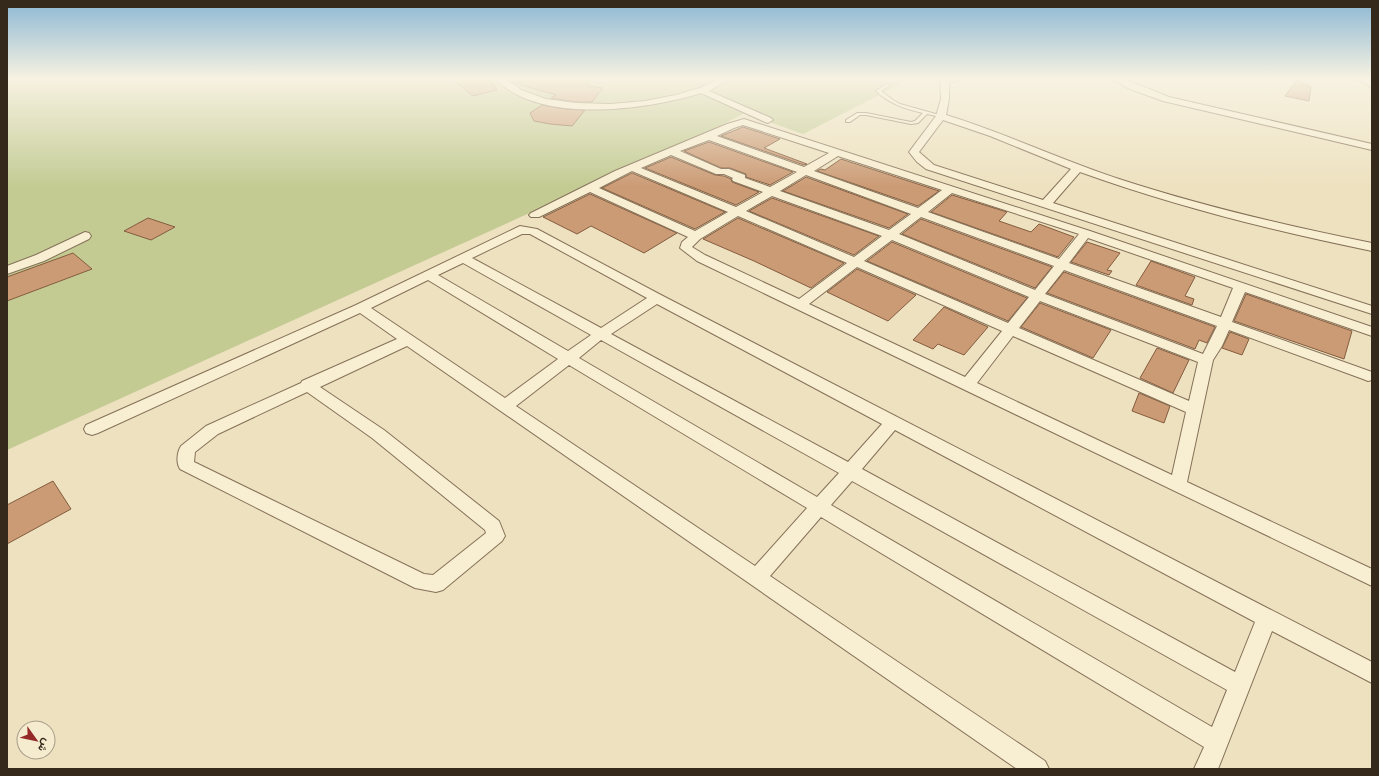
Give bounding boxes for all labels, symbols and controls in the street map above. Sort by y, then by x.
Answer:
north arrow [16,720,56,760]
text: ش [35,736,53,754]

